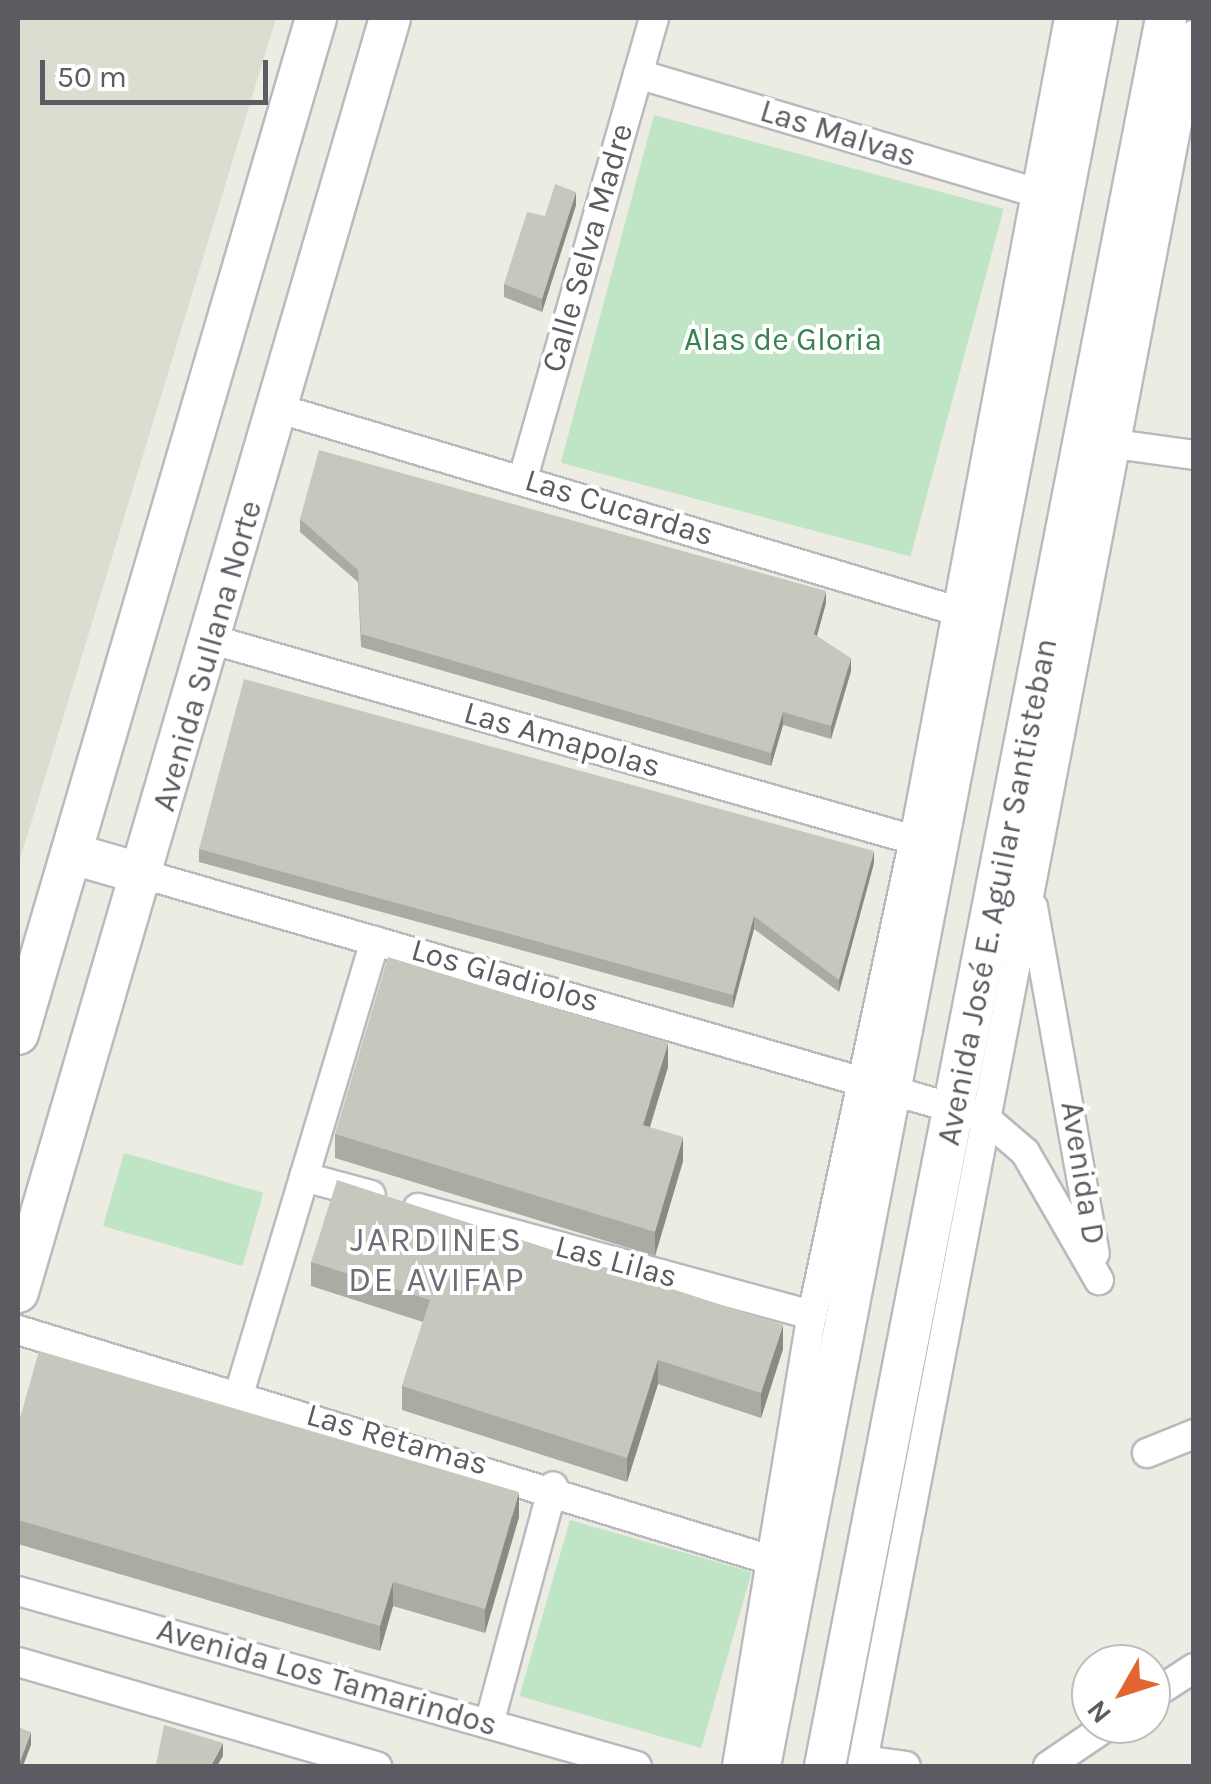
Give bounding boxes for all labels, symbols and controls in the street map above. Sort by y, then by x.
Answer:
scale bar [45,40,272,102]
text: 50 m [57,59,127,95]
street label: Las Malvas [755,92,921,176]
street label: Calle Selva Madre [534,119,642,377]
park label: Alas de Gloria [684,321,882,359]
street label: Las Cucardas [520,461,718,555]
street label: Avenida Sullana Norte [145,496,271,816]
street label: Avenida José E. Aguilar Santisteban [930,635,1066,1149]
street label: Las Amapolas [459,694,665,786]
street label: Los Gladiolos [407,931,603,1021]
street label: Avenida D [1052,1099,1112,1247]
district label: JARDINES DE AVIFAP [348,1219,526,1301]
street label: Las Lilas [551,1227,681,1297]
street label: Las Retamas [302,1396,492,1484]
street label: Avenida Los Tamarindos [152,1611,502,1745]
north arrow [1071,1644,1171,1744]
text: N [1080,1694,1118,1730]

